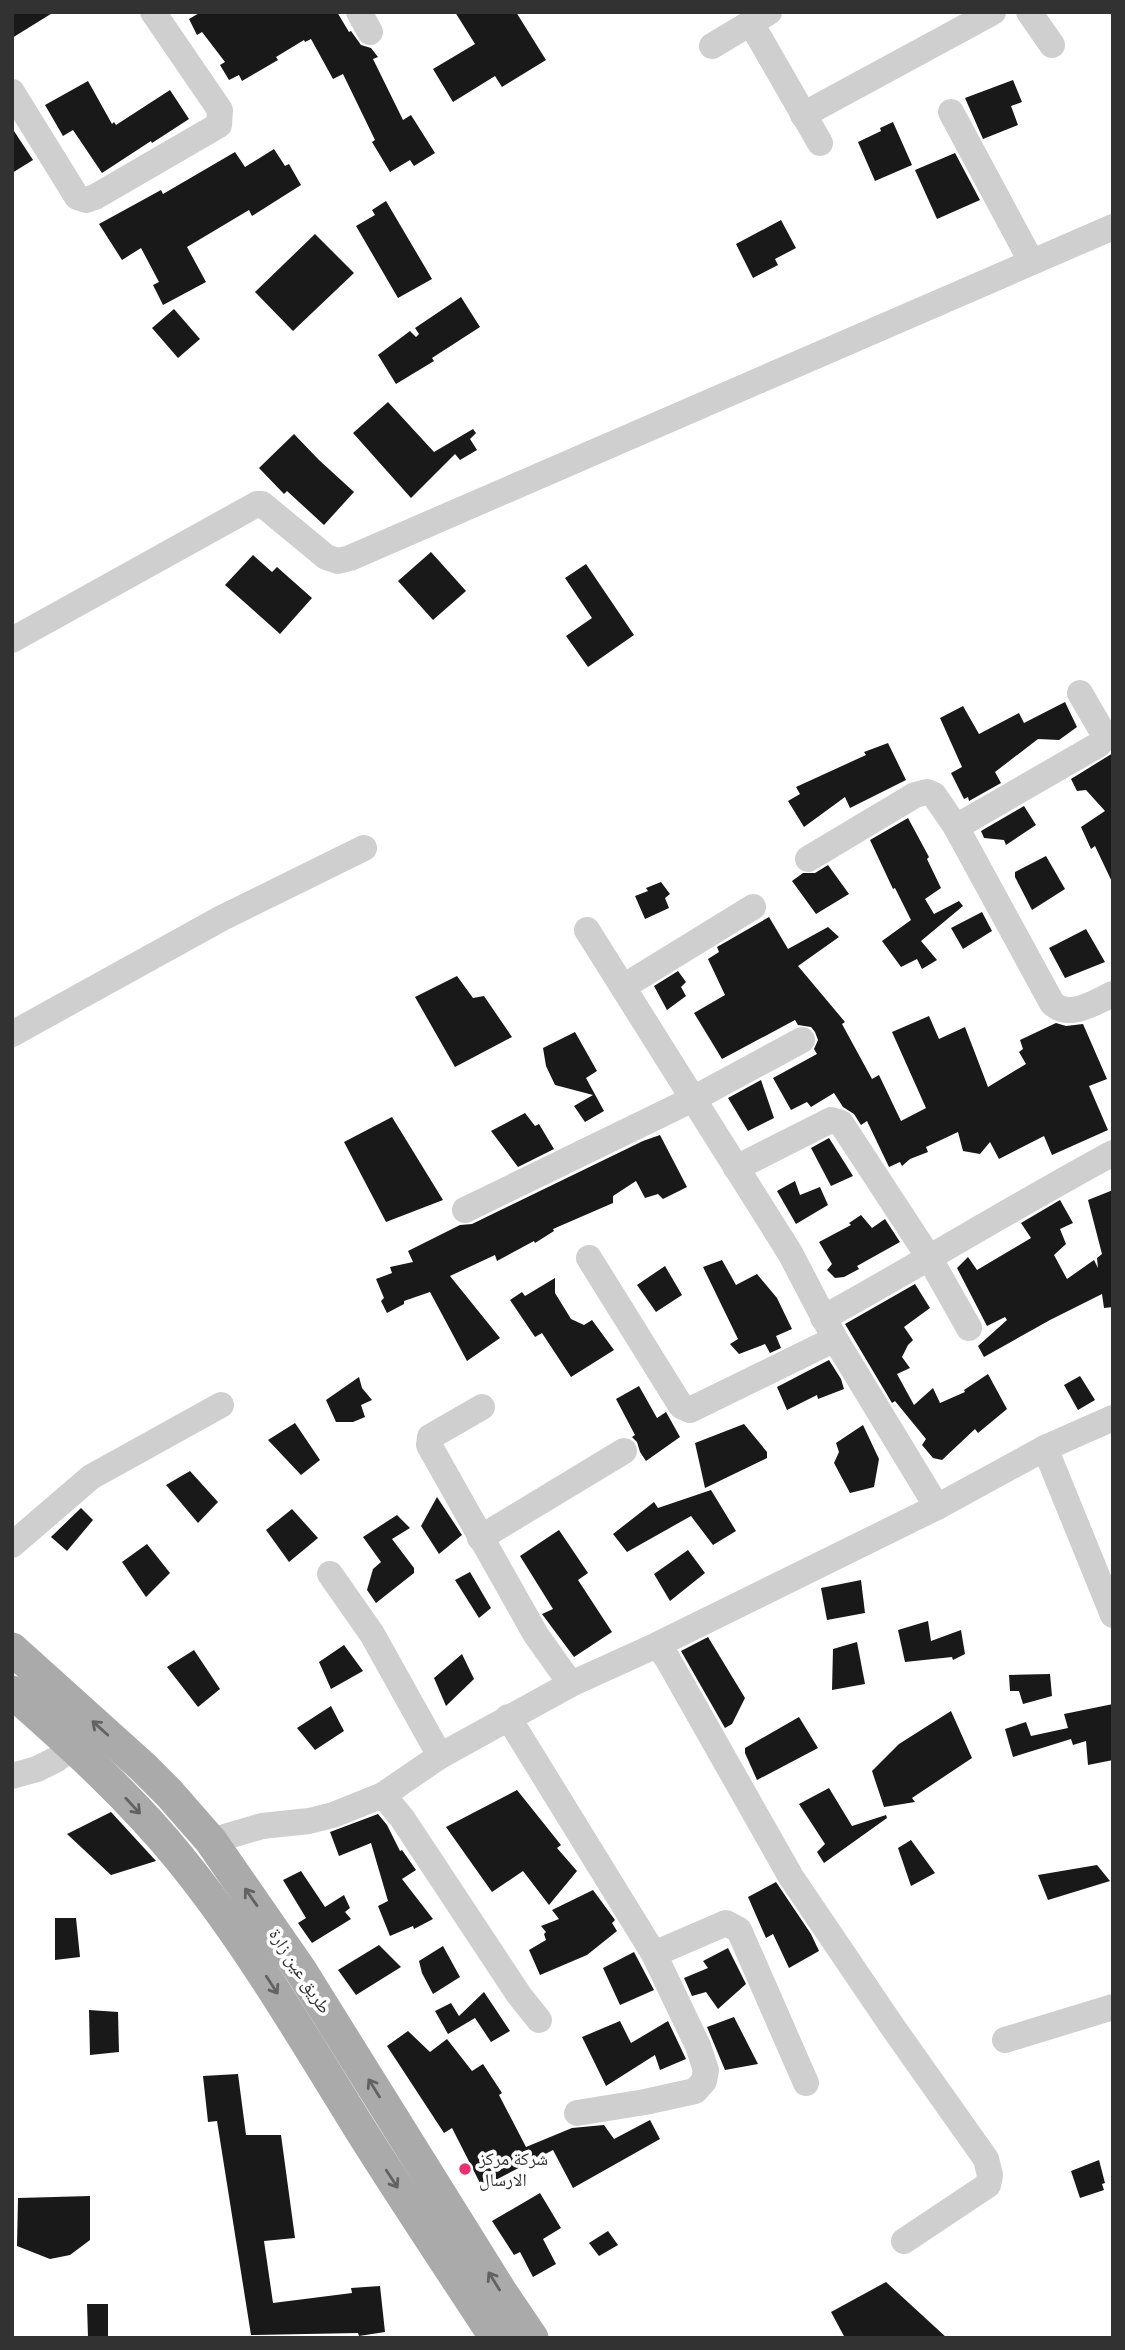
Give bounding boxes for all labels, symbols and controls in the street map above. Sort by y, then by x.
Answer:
one-way arrow [91,1720,109,1736]
one-way arrow [125,1797,142,1814]
one-way arrow [244,1887,258,1907]
street label: طريق عين زارة [264,1924,336,2018]
one-way arrow [266,1975,280,1995]
one-way arrow [367,2078,381,2098]
place label: شركة مركز الارسال [478,2148,548,2191]
marker: شركة مركز الارسال [457,2161,473,2177]
one-way arrow [386,2168,400,2188]
one-way arrow [487,2272,502,2291]

